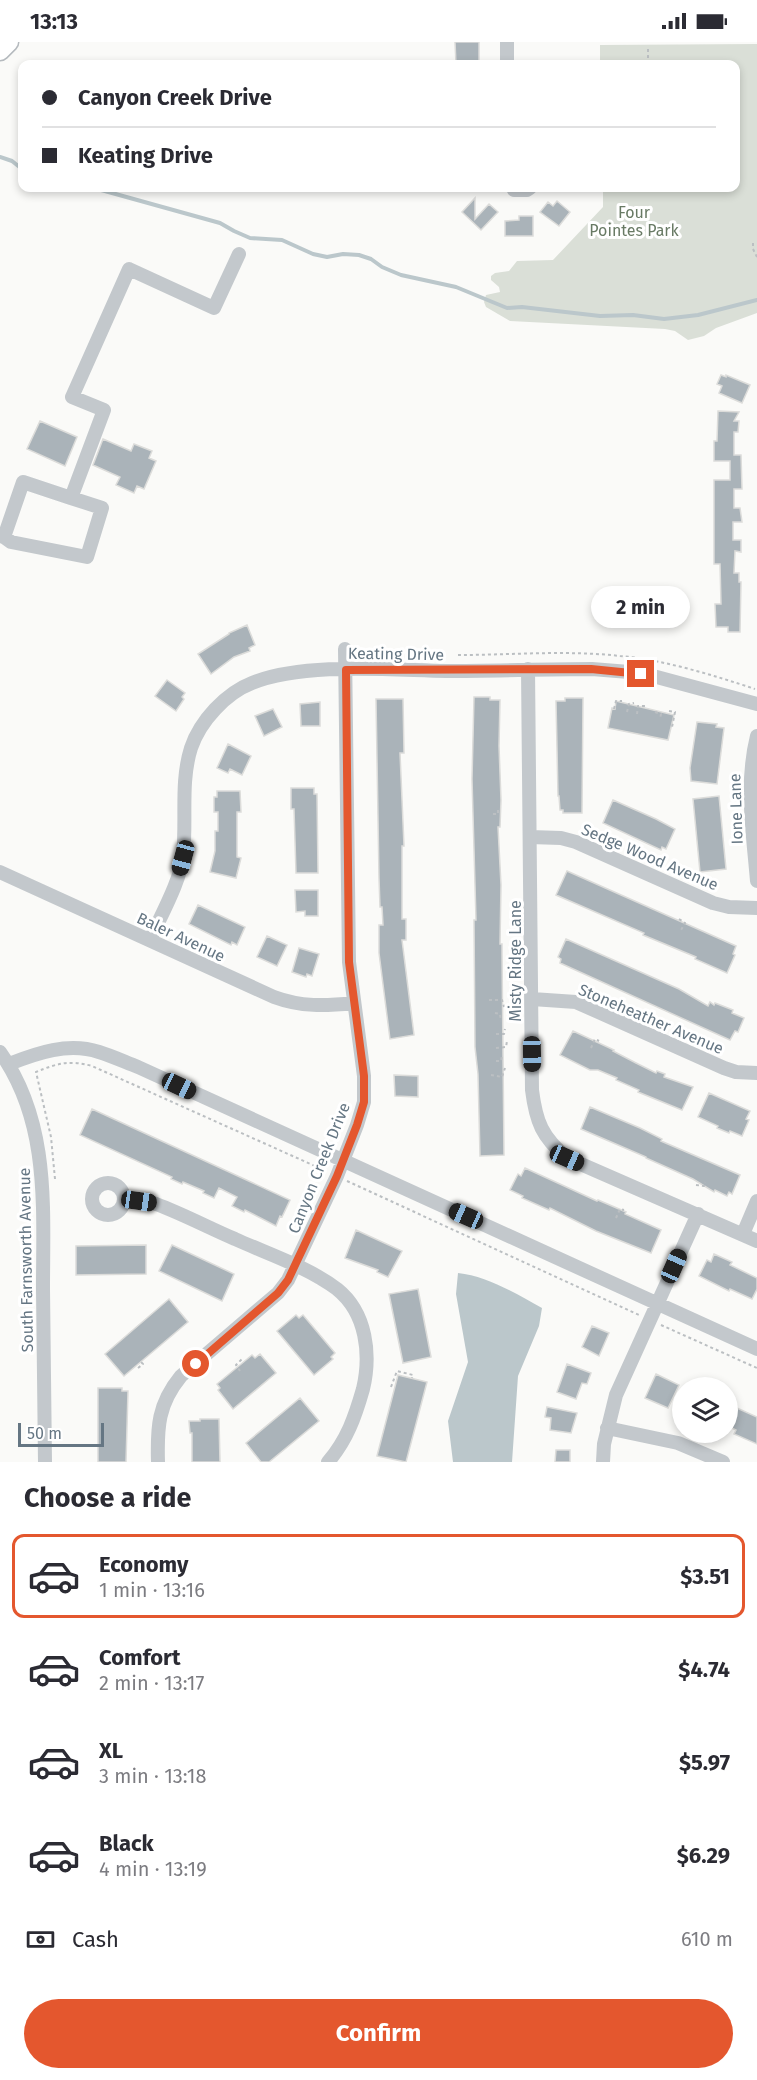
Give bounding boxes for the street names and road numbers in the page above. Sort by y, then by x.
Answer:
street label: Keating Drive [348,644,444,664]
street label: Ione Lane [725,773,747,845]
street label: Sedge Wood Avenue [579,820,721,894]
street label: Misty Ridge Lane [506,900,525,1022]
street label: Baler Avenue [134,908,228,966]
street label: Stoneheather Avenue [576,980,726,1058]
street label: Canyon Creek Drive [284,1100,354,1236]
street label: South Farnsworth Avenue [15,1167,37,1353]

